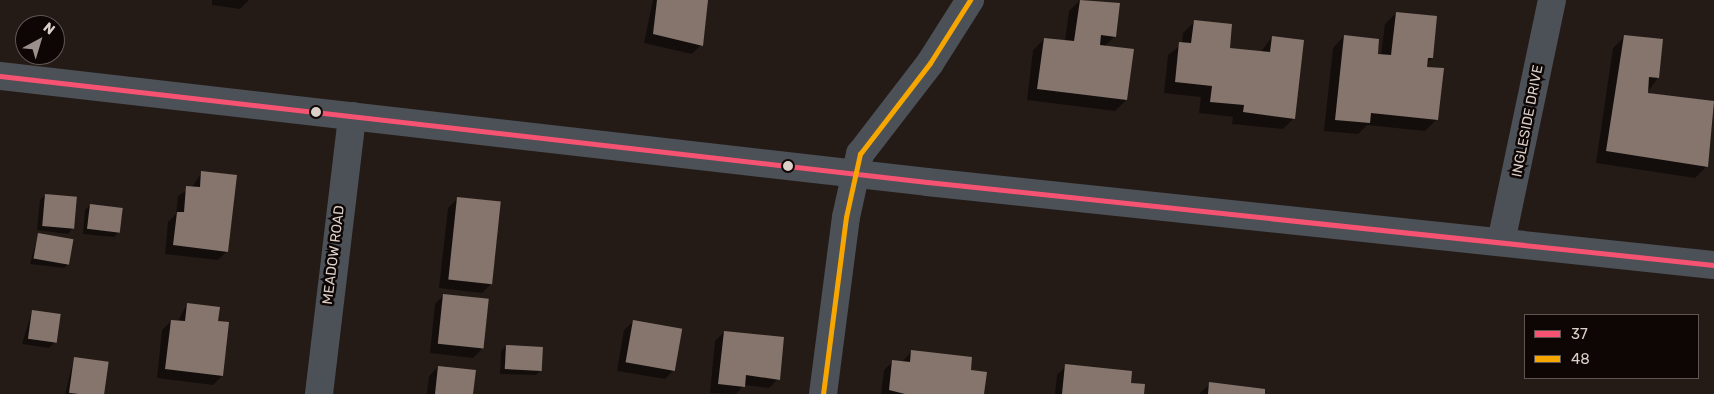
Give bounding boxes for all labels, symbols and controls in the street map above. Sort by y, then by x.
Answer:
north arrow [15,15,65,65]
text: N [40,19,58,39]
street label: INGLESIDE DRIVE [1509,64,1547,178]
unlabelled marker [311,107,321,117]
unlabelled marker [783,161,793,171]
street label: MEADOW ROAD [320,204,348,306]
legend [1524,314,1699,379]
text: 37 [1571,325,1588,343]
text: 48 [1571,350,1590,368]

